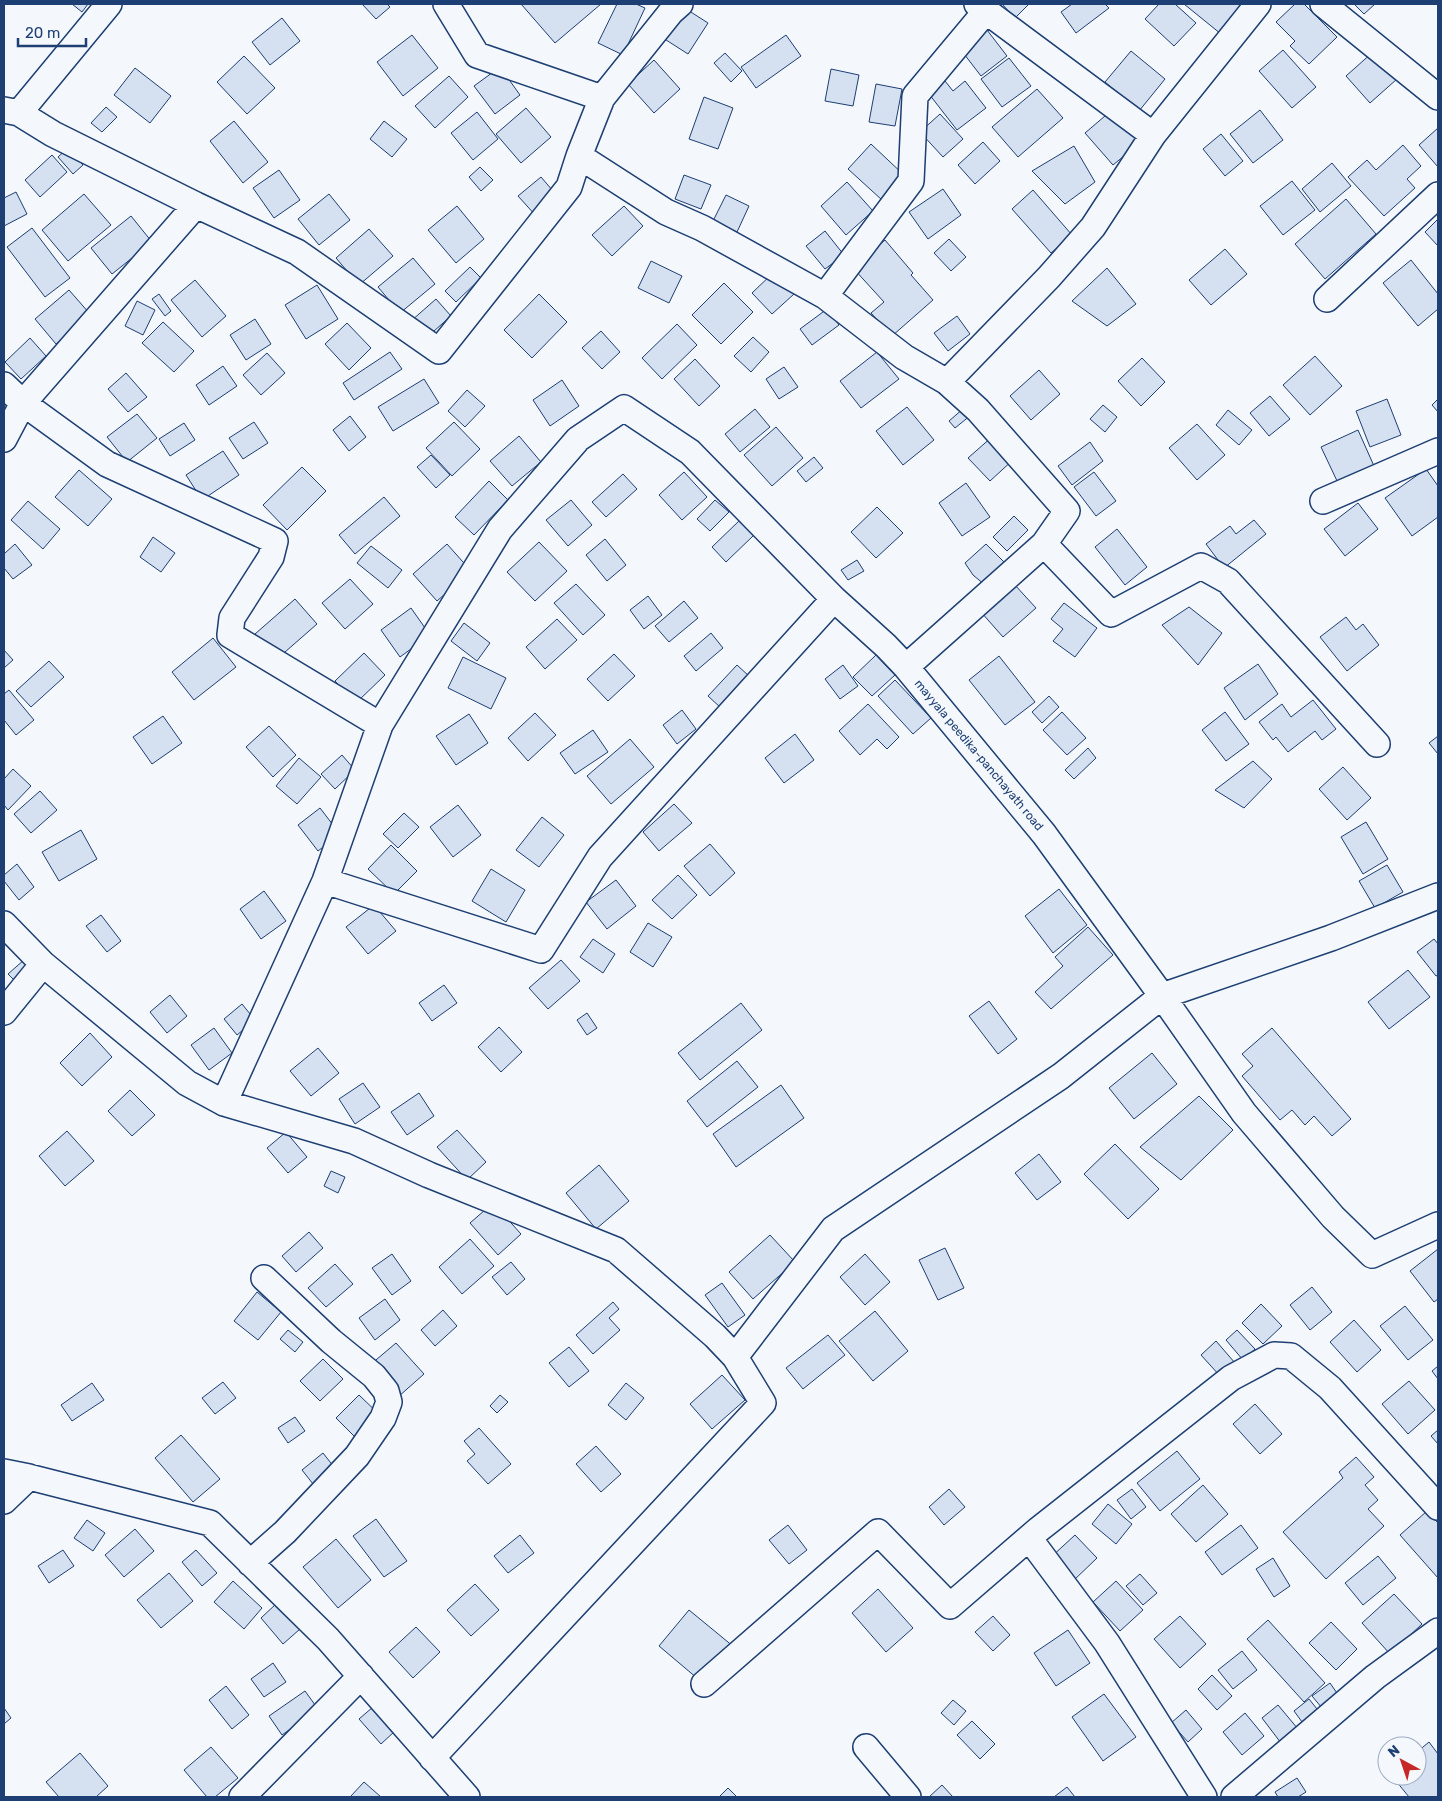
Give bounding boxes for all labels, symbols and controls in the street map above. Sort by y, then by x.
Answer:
scale bar [18,15,85,47]
text: 20 m [25,24,60,42]
street label: mayyala peedika-panchayath road [912,677,1046,833]
north arrow [1377,1736,1427,1786]
text: N [1385,1742,1403,1761]

